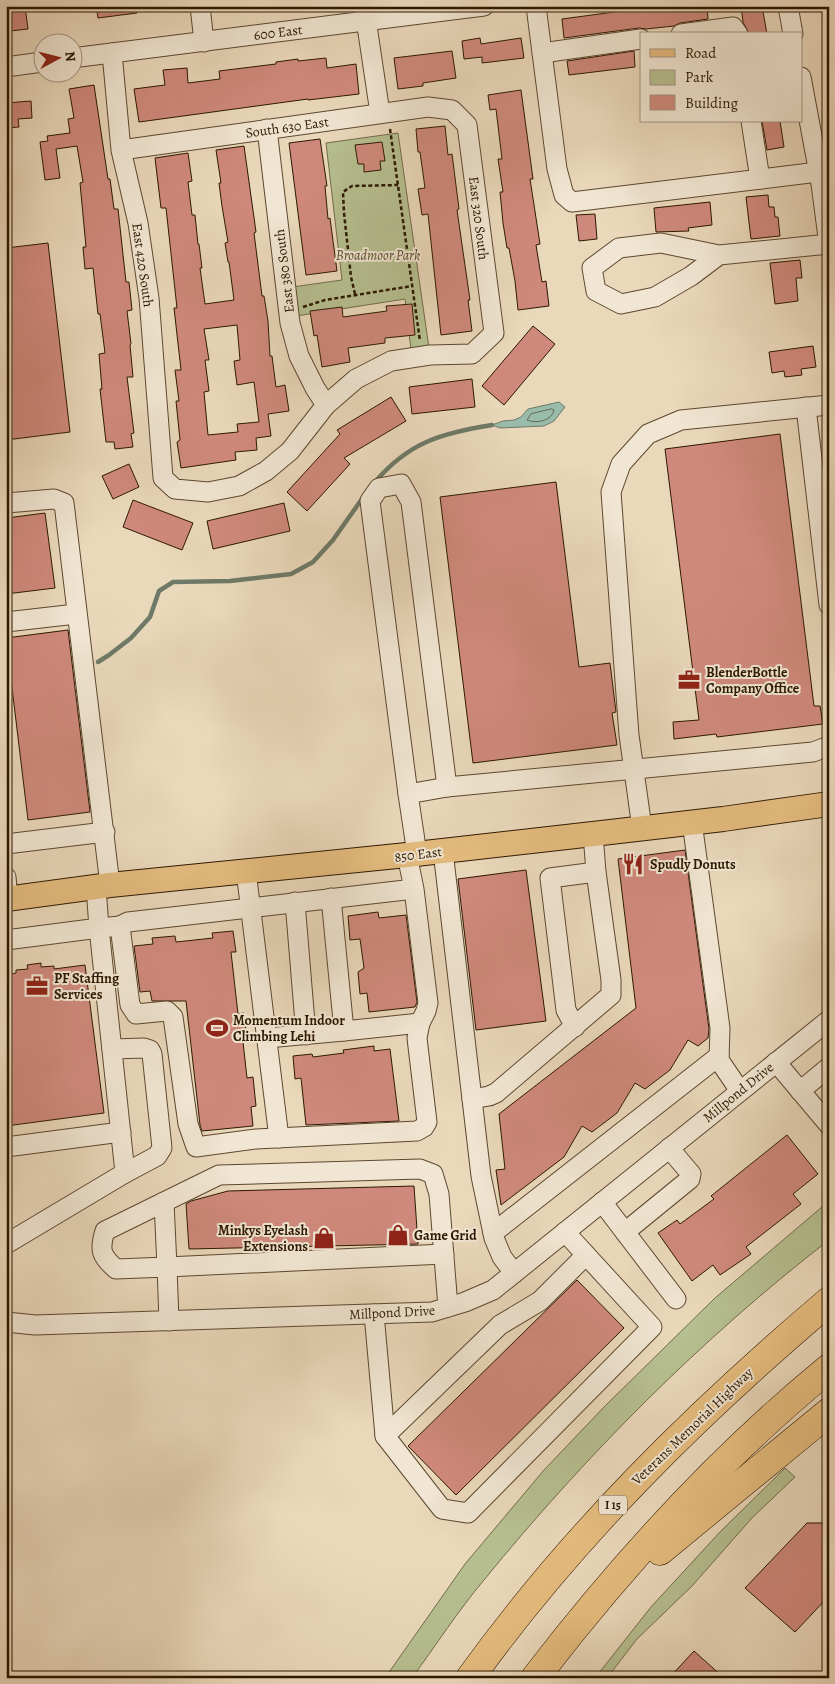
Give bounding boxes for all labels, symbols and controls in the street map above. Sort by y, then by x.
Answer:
street label: 600 East [253,20,304,45]
north arrow [32,32,82,82]
legend [640,32,802,122]
text: Road [685,43,717,63]
text: N [60,50,80,63]
text: Park [685,67,714,87]
text: Building [685,93,738,113]
street label: South 630 East [244,112,330,143]
street label: East 320 South [464,175,493,261]
street label: East 420 South [127,222,158,309]
street label: East 380 South [270,227,299,314]
park label: Broadmoor Park [336,246,420,265]
place label: BlenderBottle Company Office [706,663,800,698]
office icon: BlenderBottle Company Office [676,667,702,693]
street label: 850 East [393,842,443,867]
restaurant icon: Spudly Donuts [620,851,646,877]
place label: Spudly Donuts [650,855,736,874]
place label: PF Staffing Services [54,969,120,1004]
office icon: PF Staffing Services [24,973,50,999]
place label: Momentum Indoor Climbing Lehi [233,1011,345,1046]
sports icon: Momentum Indoor Climbing Lehi [204,1015,230,1041]
street label: Millpond Drive [699,1058,778,1127]
place label: Minkys Eyelash Extensions [218,1221,308,1256]
shop icon: Game Grid [385,1222,411,1248]
shop icon: Minkys Eyelash Extensions [311,1225,337,1251]
place label: Game Grid [414,1226,477,1245]
street label: Millpond Drive [348,1301,436,1324]
street label: Veterans Memorial Highway [627,1363,758,1490]
road number: I 15 [599,1496,627,1514]

